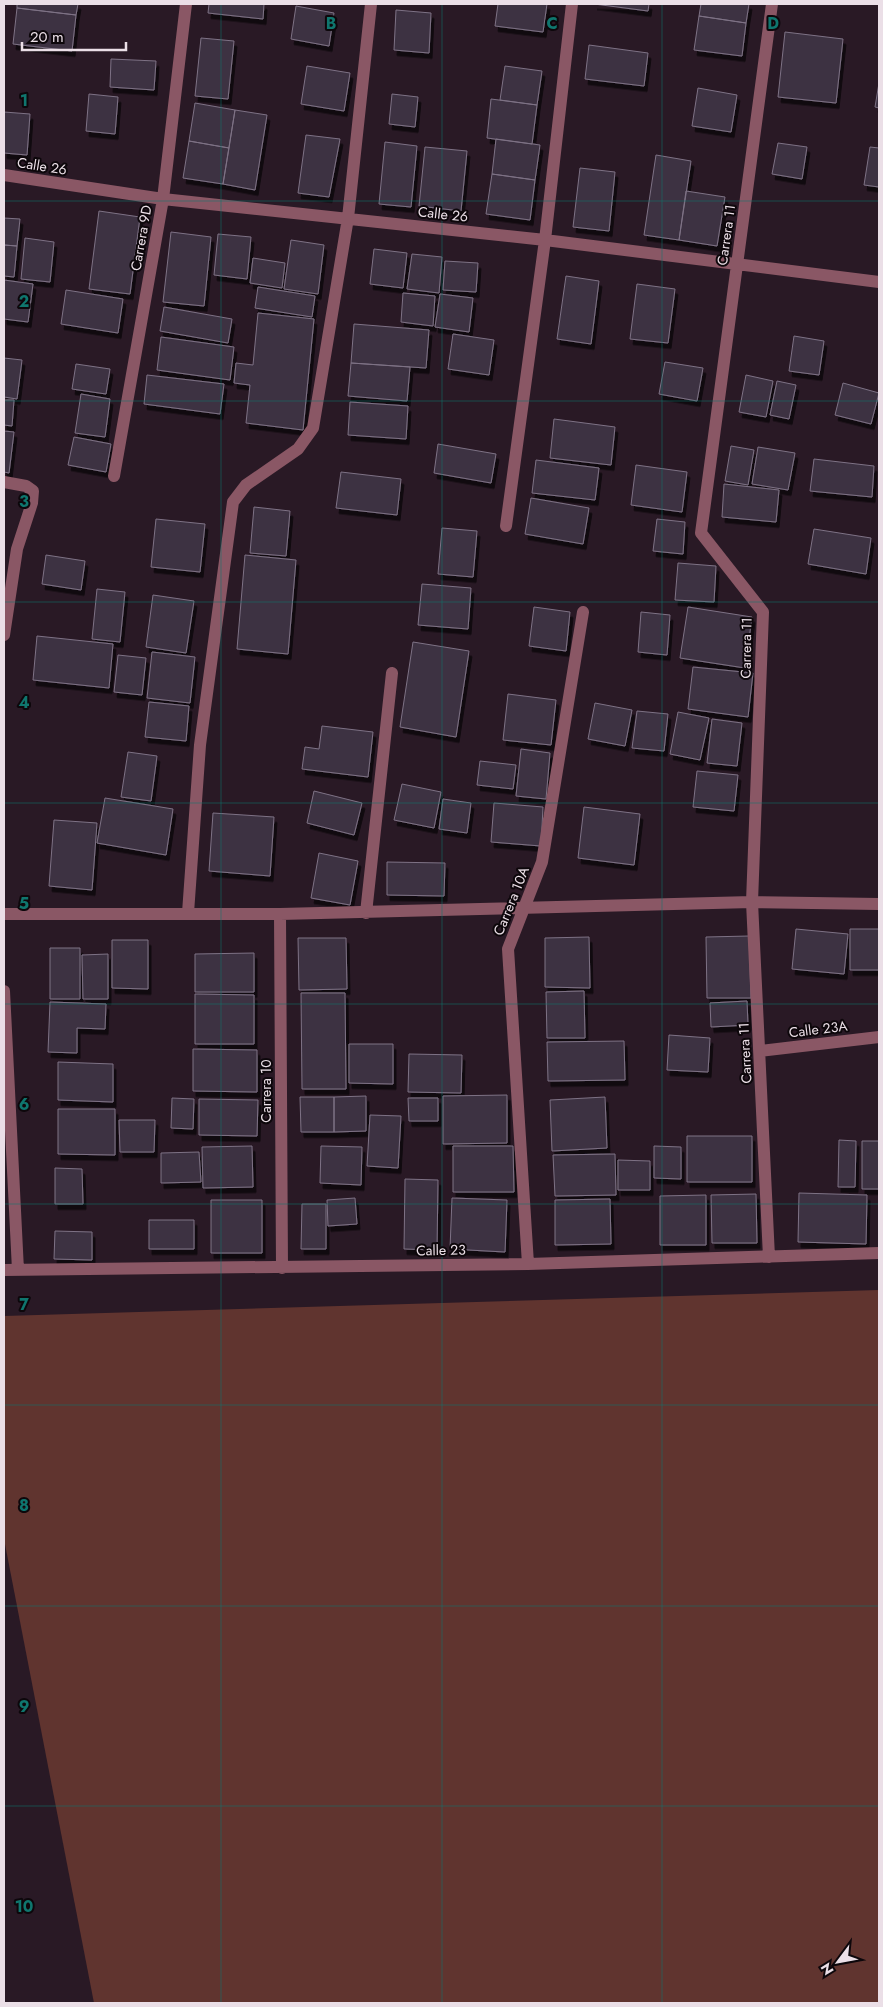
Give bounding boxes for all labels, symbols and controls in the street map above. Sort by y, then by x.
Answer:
text: B [326,12,336,35]
text: C [546,12,558,35]
text: D [767,12,779,35]
scale bar [22,20,126,52]
text: 20 m [30,26,64,48]
text: 1 [20,89,28,112]
street label: Calle 26 [16,152,68,180]
street label: Calle 26 [417,201,469,227]
street label: Carrera 11 [712,203,740,267]
street label: Carrera 9D [125,204,157,272]
text: 2 [19,290,29,313]
text: 3 [19,490,29,513]
street label: Carrera 11 [735,617,757,679]
text: 4 [18,691,30,714]
street label: Carrera 10A [488,863,534,938]
text: 5 [19,892,29,915]
street label: Calle 23A [788,1015,849,1043]
street label: Carrera 11 [733,1022,757,1084]
street label: Carrera 10 [256,1059,276,1123]
text: 6 [19,1093,29,1116]
street label: Calle 23 [416,1240,466,1260]
text: 7 [19,1293,29,1316]
text: 8 [19,1494,29,1517]
text: 9 [19,1695,29,1718]
text: 10 [15,1895,33,1918]
north arrow [813,1937,863,1987]
text: N [816,1959,838,1979]

